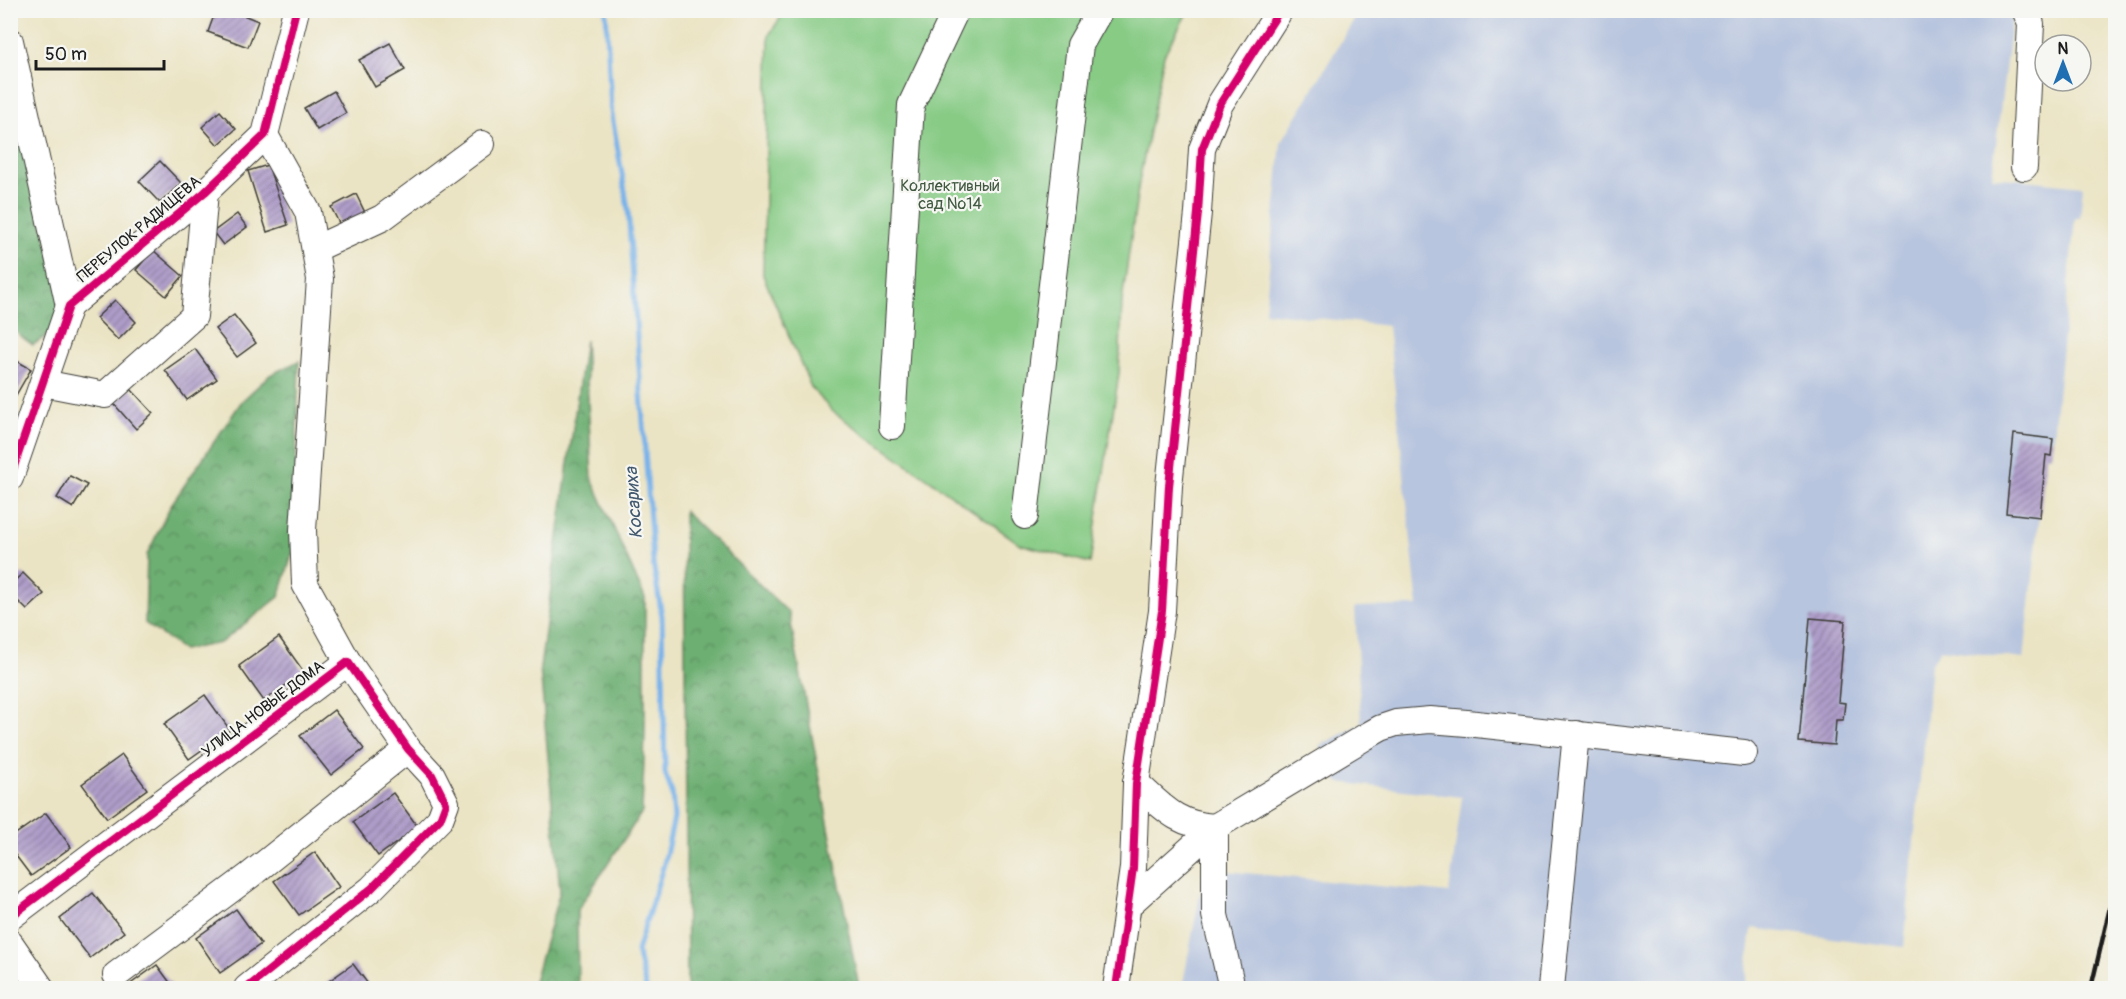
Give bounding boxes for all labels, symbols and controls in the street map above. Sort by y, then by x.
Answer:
scale bar [36,33,164,71]
north arrow [2033,33,2093,93]
text: N [2058,39,2069,59]
text: 50 m [45,43,87,66]
street label: ПЕРЕУЛОК РАДИЩЕВА [73,171,205,287]
park label: Коллективный сад №14 [900,176,1000,214]
water label: Косариха [620,465,648,539]
street label: УЛИЦА НОВЫЕ ДОМА [198,656,328,762]

